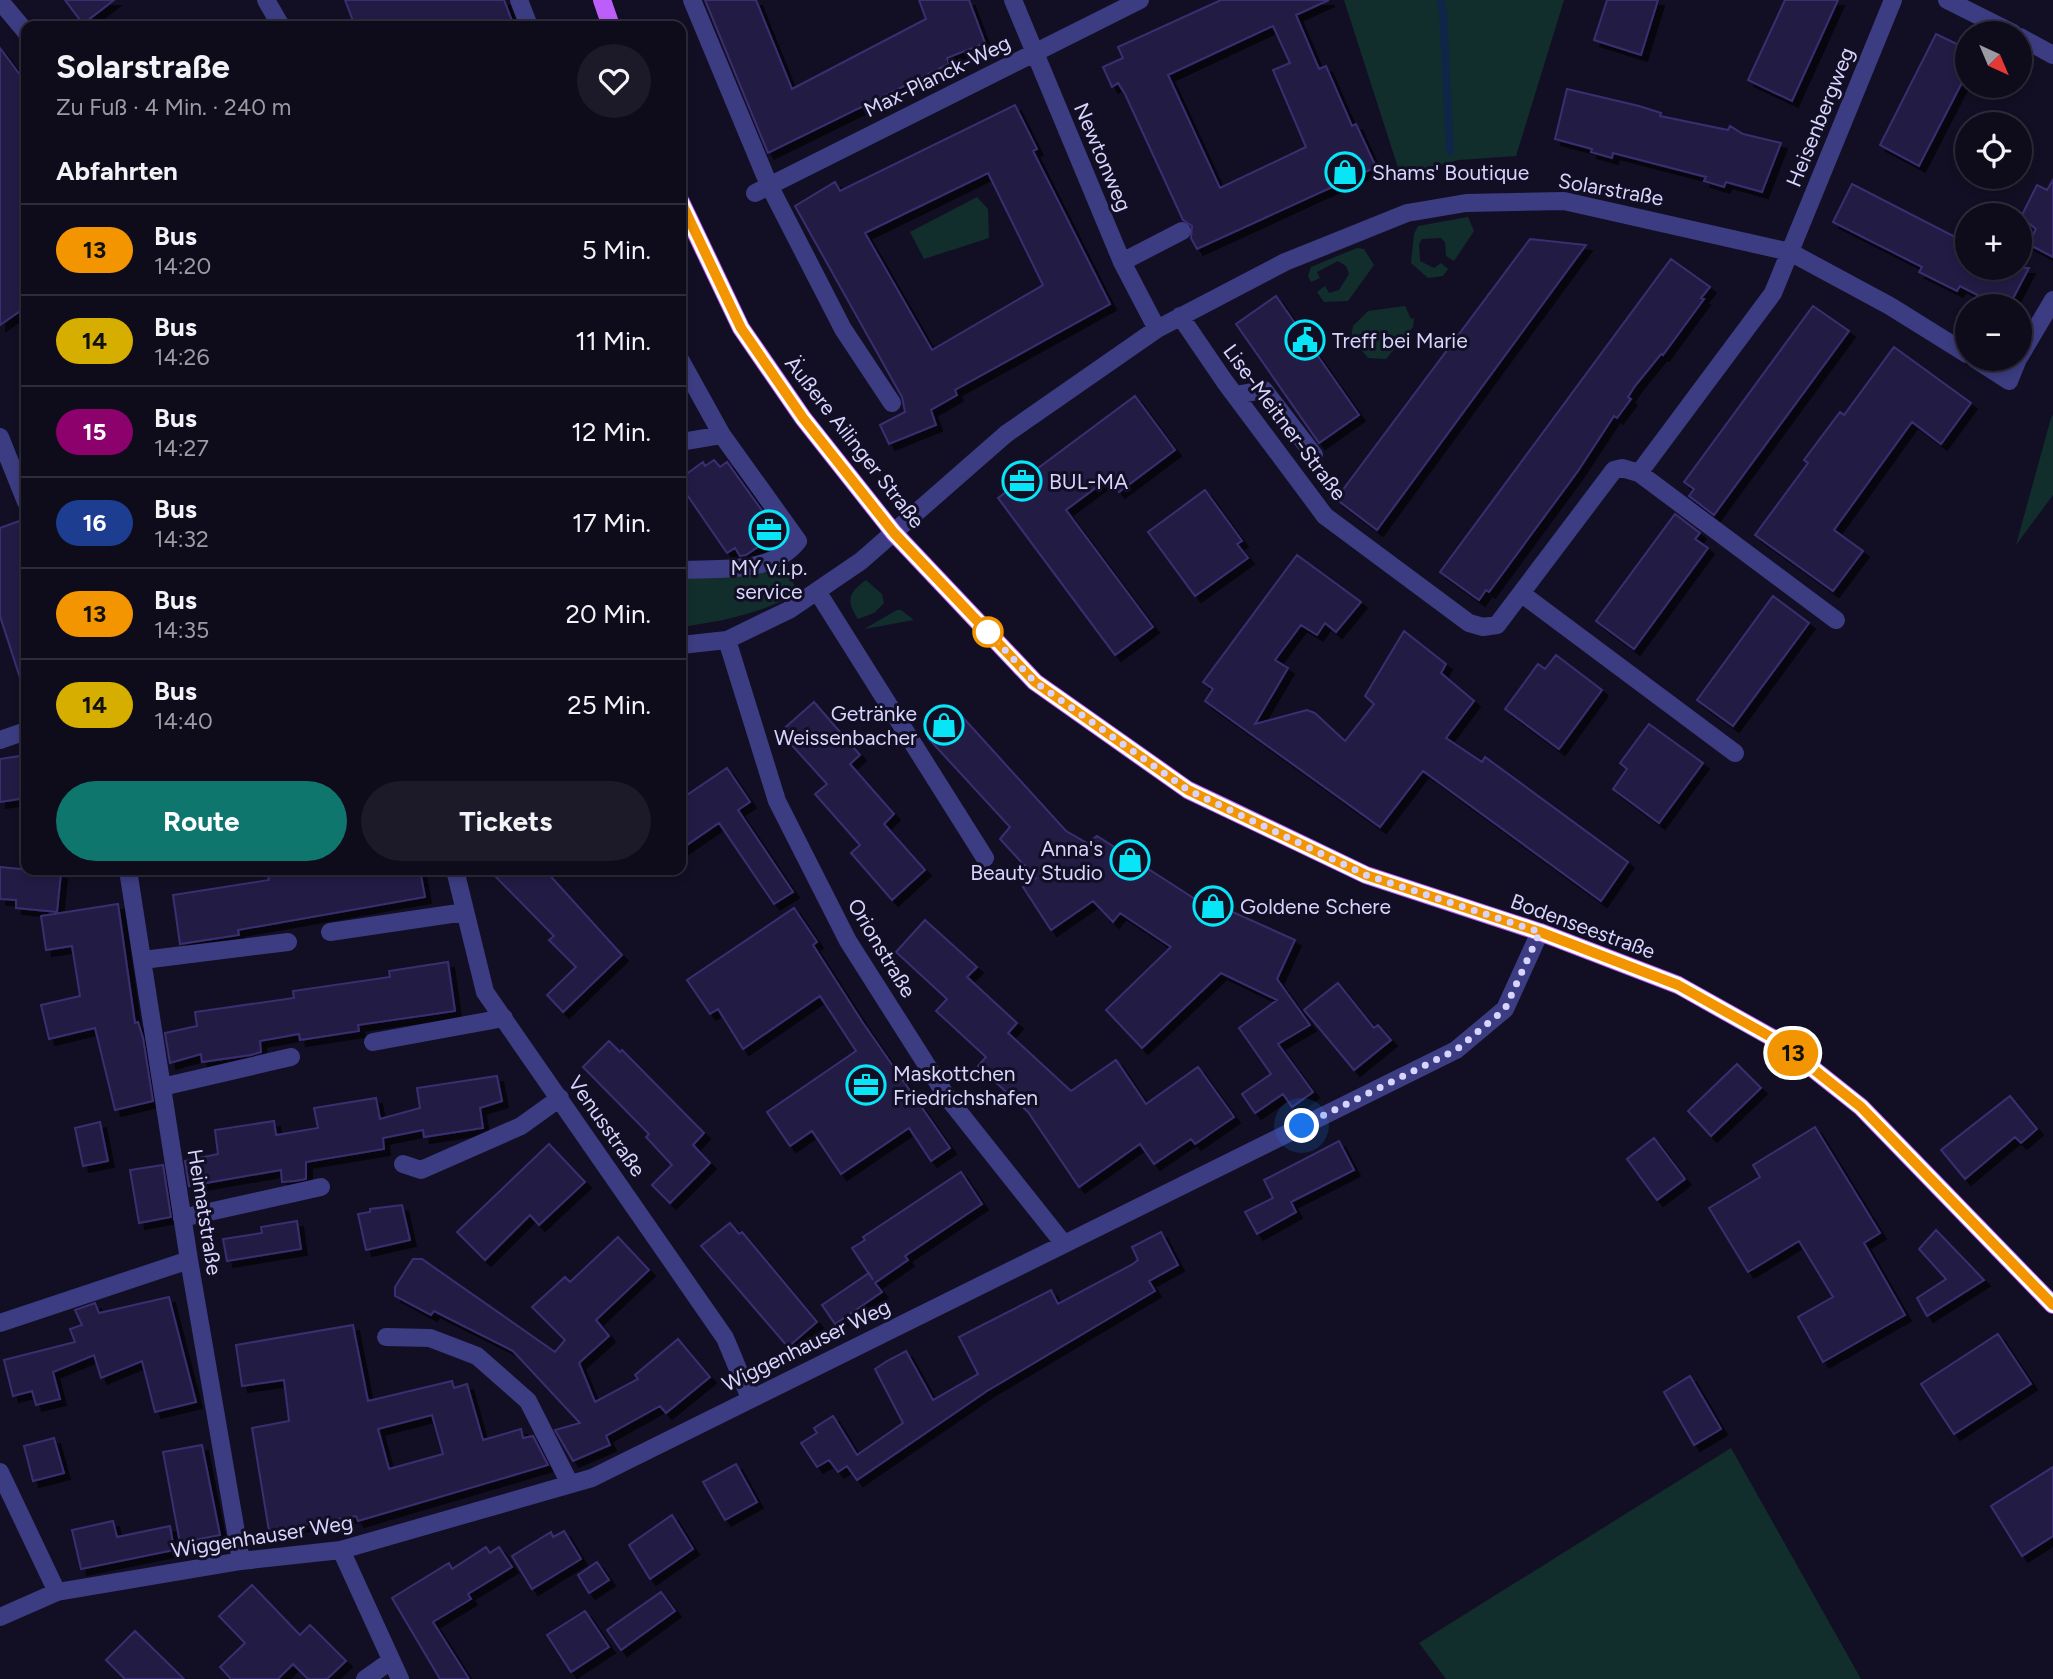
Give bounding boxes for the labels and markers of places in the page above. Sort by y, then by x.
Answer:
shop icon: Shams' Boutique [1324,151,1366,193]
place label: Shams' Boutique [1372,160,1529,185]
public building icon: Treff bei Marie [1284,319,1326,361]
place label: Treff bei Marie [1332,328,1468,353]
office icon: BUL-MA [1001,460,1043,502]
place label: BUL-MA [1049,469,1128,494]
office icon: MY v.i.p. service [748,509,790,551]
place label: MY v.i.p. service [731,555,807,604]
unlabelled marker [973,617,1003,647]
place label: Getränke Weissenbacher [774,701,917,750]
shop icon: Getränke Weissenbacher [923,704,965,746]
place label: Anna's Beauty Studio [970,836,1103,885]
shop icon: Anna's Beauty Studio [1109,839,1151,881]
shop icon: Goldene Schere [1192,885,1234,927]
place label: Goldene Schere [1240,894,1391,919]
place label: Maskottchen Friedrichshafen [893,1061,1038,1110]
office icon: Maskottchen Friedrichshafen [845,1064,887,1106]

